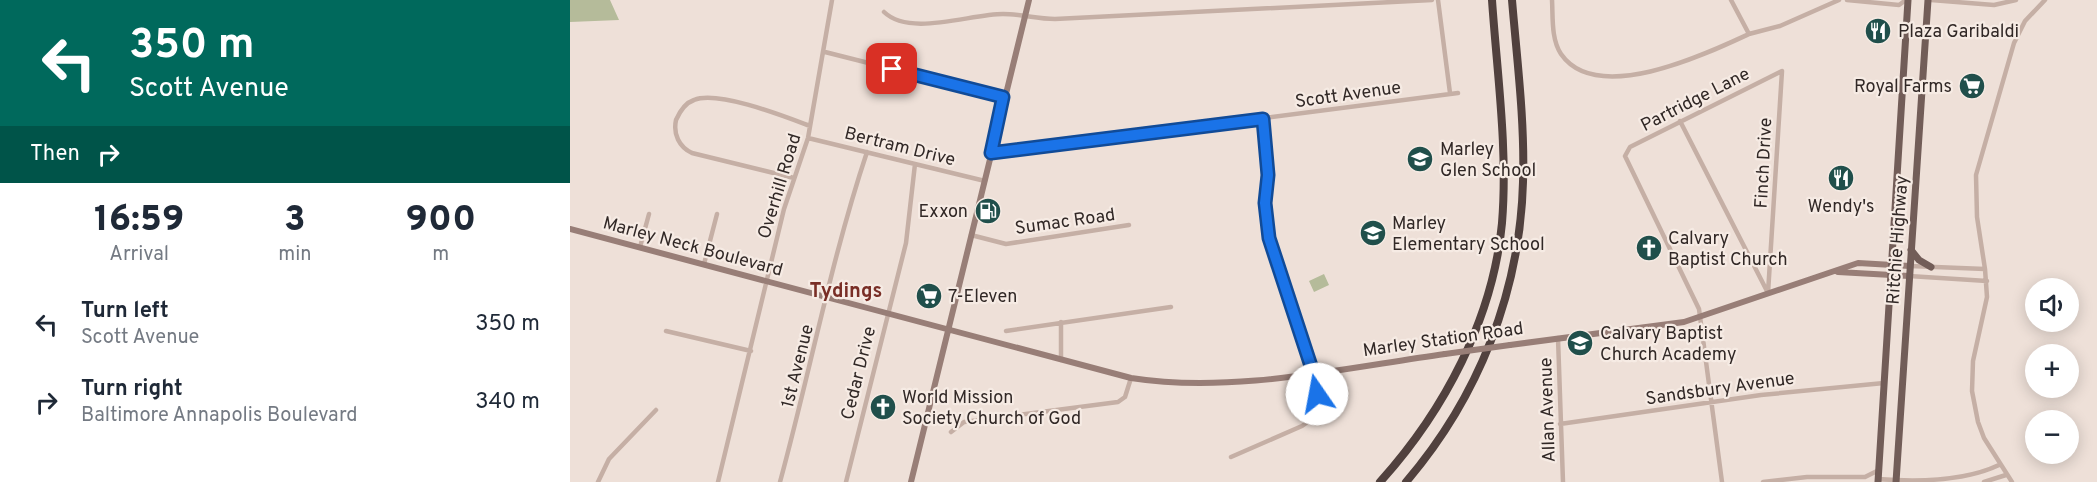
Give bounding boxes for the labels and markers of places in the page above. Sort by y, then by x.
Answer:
restaurant icon: Plaza Garibaldi [1863,16,1893,46]
place label: Plaza Garibaldi [1898,21,2019,44]
pin [866,43,917,94]
supermarket icon: Royal Farms [1957,71,1987,101]
place label: Royal Farms [1854,76,1952,99]
place label: Marley Glen School [1440,139,1536,183]
school or university icon: Marley Glen School [1405,144,1435,174]
restaurant icon: Wendy's [1826,163,1856,193]
fuel station icon: Exxon [973,196,1003,226]
place label: Wendy's [1808,196,1874,219]
place label: Exxon [919,201,968,224]
place label: Marley Elementary School [1392,213,1545,257]
school or university icon: Marley Elementary School [1358,218,1388,248]
place label: Calvary Baptist Church [1668,228,1788,272]
church icon: Calvary Baptist Church [1634,233,1664,263]
supermarket icon: 7-Eleven [914,281,944,311]
place label: 7-Eleven [948,286,1017,309]
place label: Calvary Baptist Church Academy [1600,323,1737,367]
school or university icon: Calvary Baptist Church Academy [1565,328,1595,358]
place label: World Mission Society Church of God [902,387,1081,431]
church icon: World Mission Society Church of God [868,392,898,422]

